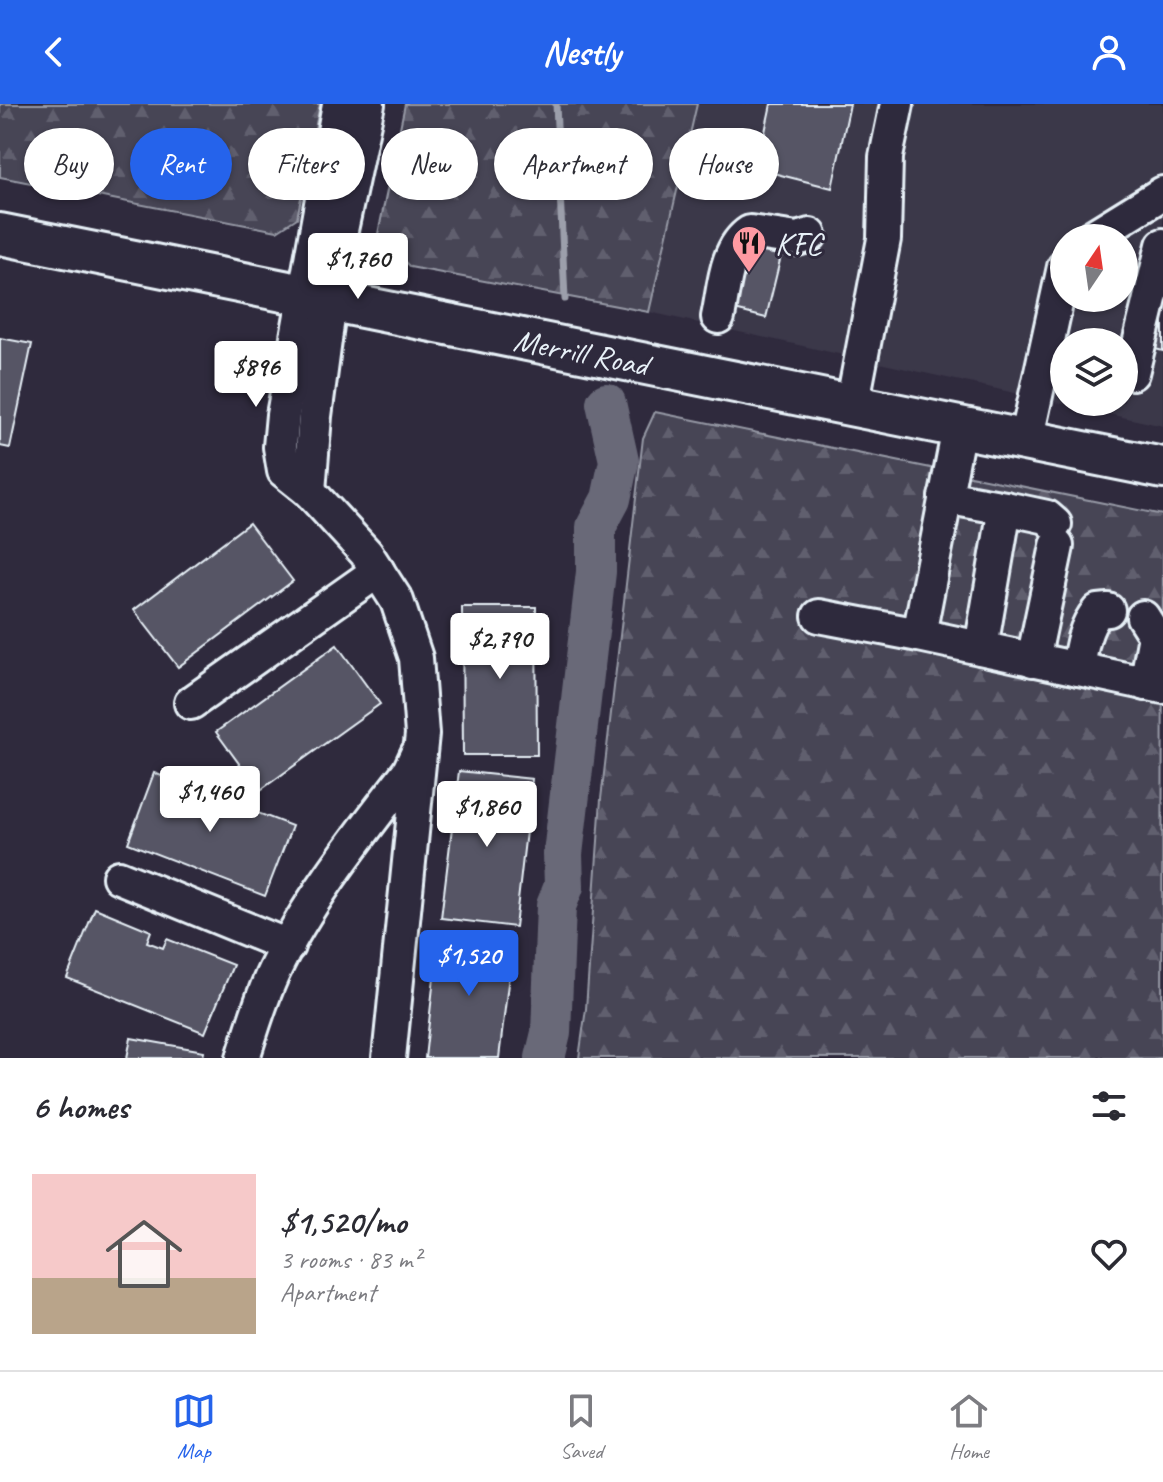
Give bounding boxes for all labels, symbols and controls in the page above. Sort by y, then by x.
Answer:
text: Nestly [543,29,620,75]
icon: back [32,30,76,74]
icon: person [1087,30,1131,74]
chip: Buy [24,128,114,200]
chip: Rent [130,128,232,200]
chip: Filters [248,128,365,200]
chip: New [381,128,478,200]
chip: Apartment [494,128,653,200]
chip: House [669,128,779,200]
place label: KFC [775,223,825,264]
restaurant icon: KFC [730,224,768,274]
north arrow [1050,224,1138,312]
map controls [1050,224,1138,416]
pin: $1,760 [293,233,423,301]
text: $1,760 [326,242,390,275]
street label: Merrill Road [510,319,657,387]
button: layers [1050,328,1138,416]
pin: $896 [209,341,303,409]
text: $896 [232,350,280,383]
pin: $2,790 [435,613,565,681]
text: $2,790 [468,622,532,655]
pin: $1,460 [145,766,275,834]
text: $1,460 [178,775,242,808]
pin: $1,860 [422,781,552,849]
text: $1,860 [455,790,519,823]
pin: $1,520 [404,930,534,998]
text: $1,520 [437,939,501,972]
icon: filters [1087,1084,1131,1128]
text: 6 homes [32,1085,129,1128]
text: $1,520/mo [280,1200,406,1243]
icon: home [96,1206,192,1302]
icon: heart [1087,1232,1131,1276]
text: 3 rooms · 83 m² [280,1243,421,1276]
text: Apartment [280,1276,376,1309]
tab: Map [172,1389,216,1465]
tab: Saved [559,1389,603,1465]
tab: Home [947,1389,991,1465]

